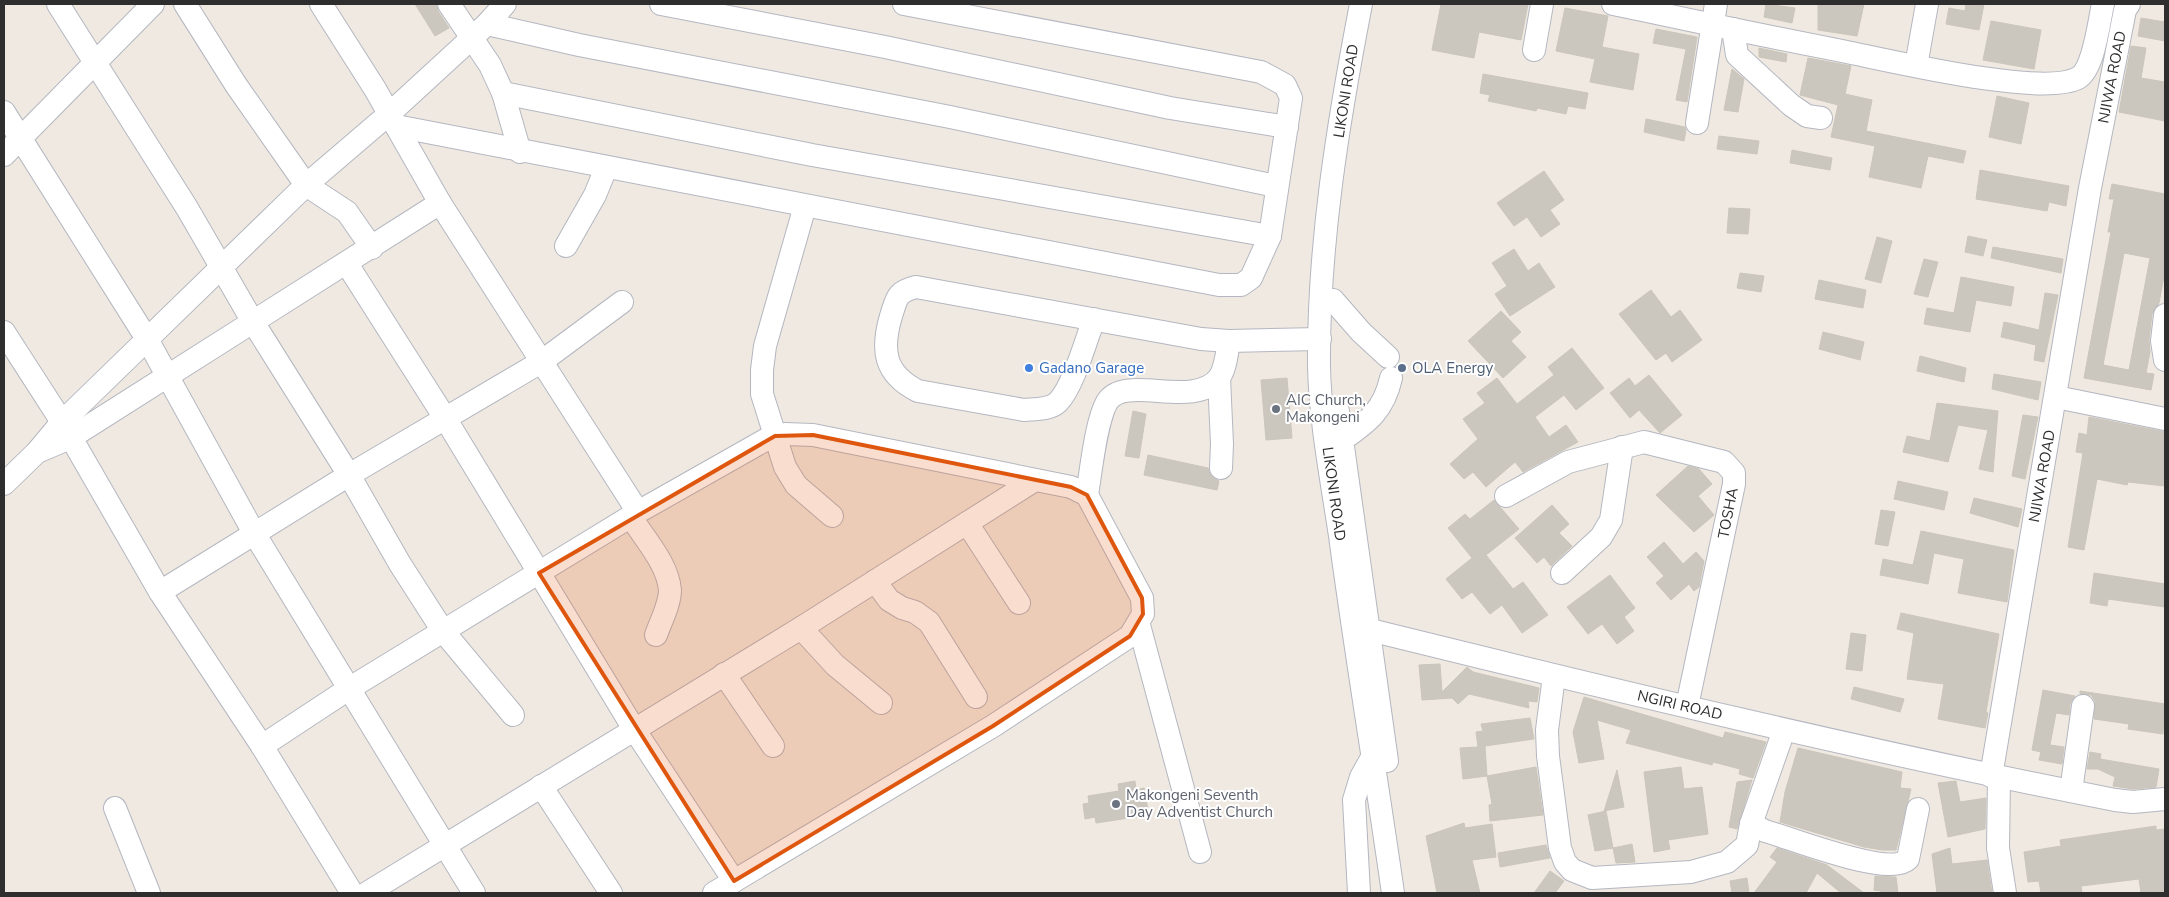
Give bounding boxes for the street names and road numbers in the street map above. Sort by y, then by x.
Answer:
street label: NJIWA ROAD [2093,29,2131,125]
street label: LIKONI ROAD [1329,43,1363,139]
street label: NJIWA ROAD [2024,428,2060,524]
street label: LIKONI ROAD [1318,446,1350,542]
street label: TOSHA [1713,486,1743,540]
street label: NGIRI ROAD [1635,685,1725,725]

